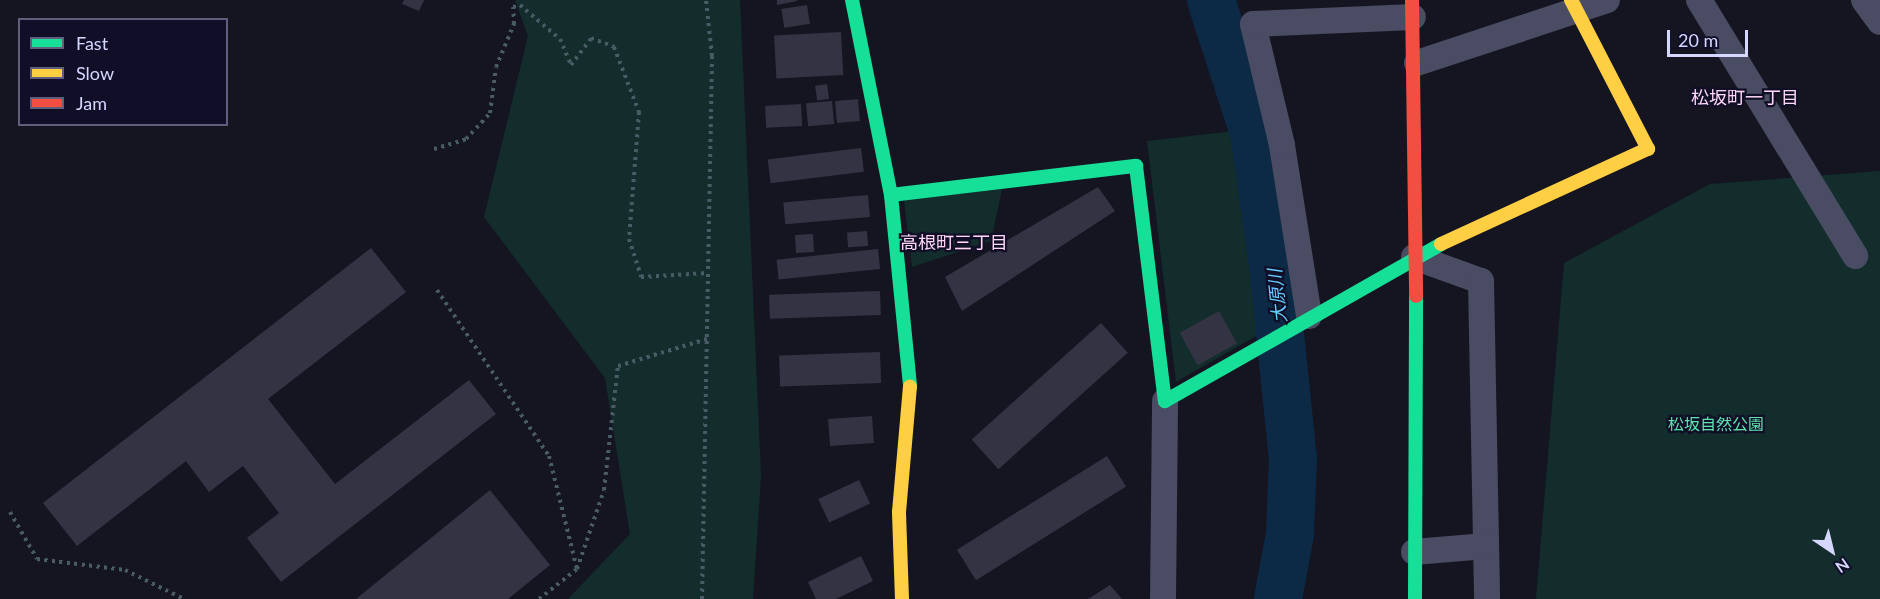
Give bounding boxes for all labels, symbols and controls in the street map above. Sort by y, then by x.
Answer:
legend [18,18,228,126]
scale bar [1670,18,1751,56]
text: 20 m [1678,29,1718,51]
text: Fast [76,32,108,54]
text: Slow [76,62,114,84]
district label: 松坂町一丁目 [1691,86,1799,108]
text: Jam [76,92,107,114]
district label: 高根町三丁目 [900,231,1008,253]
water label: 大原川 [1263,268,1291,324]
park label: 松坂自然公園 [1668,414,1764,434]
north arrow [1802,521,1862,581]
text: N [1832,555,1853,577]

